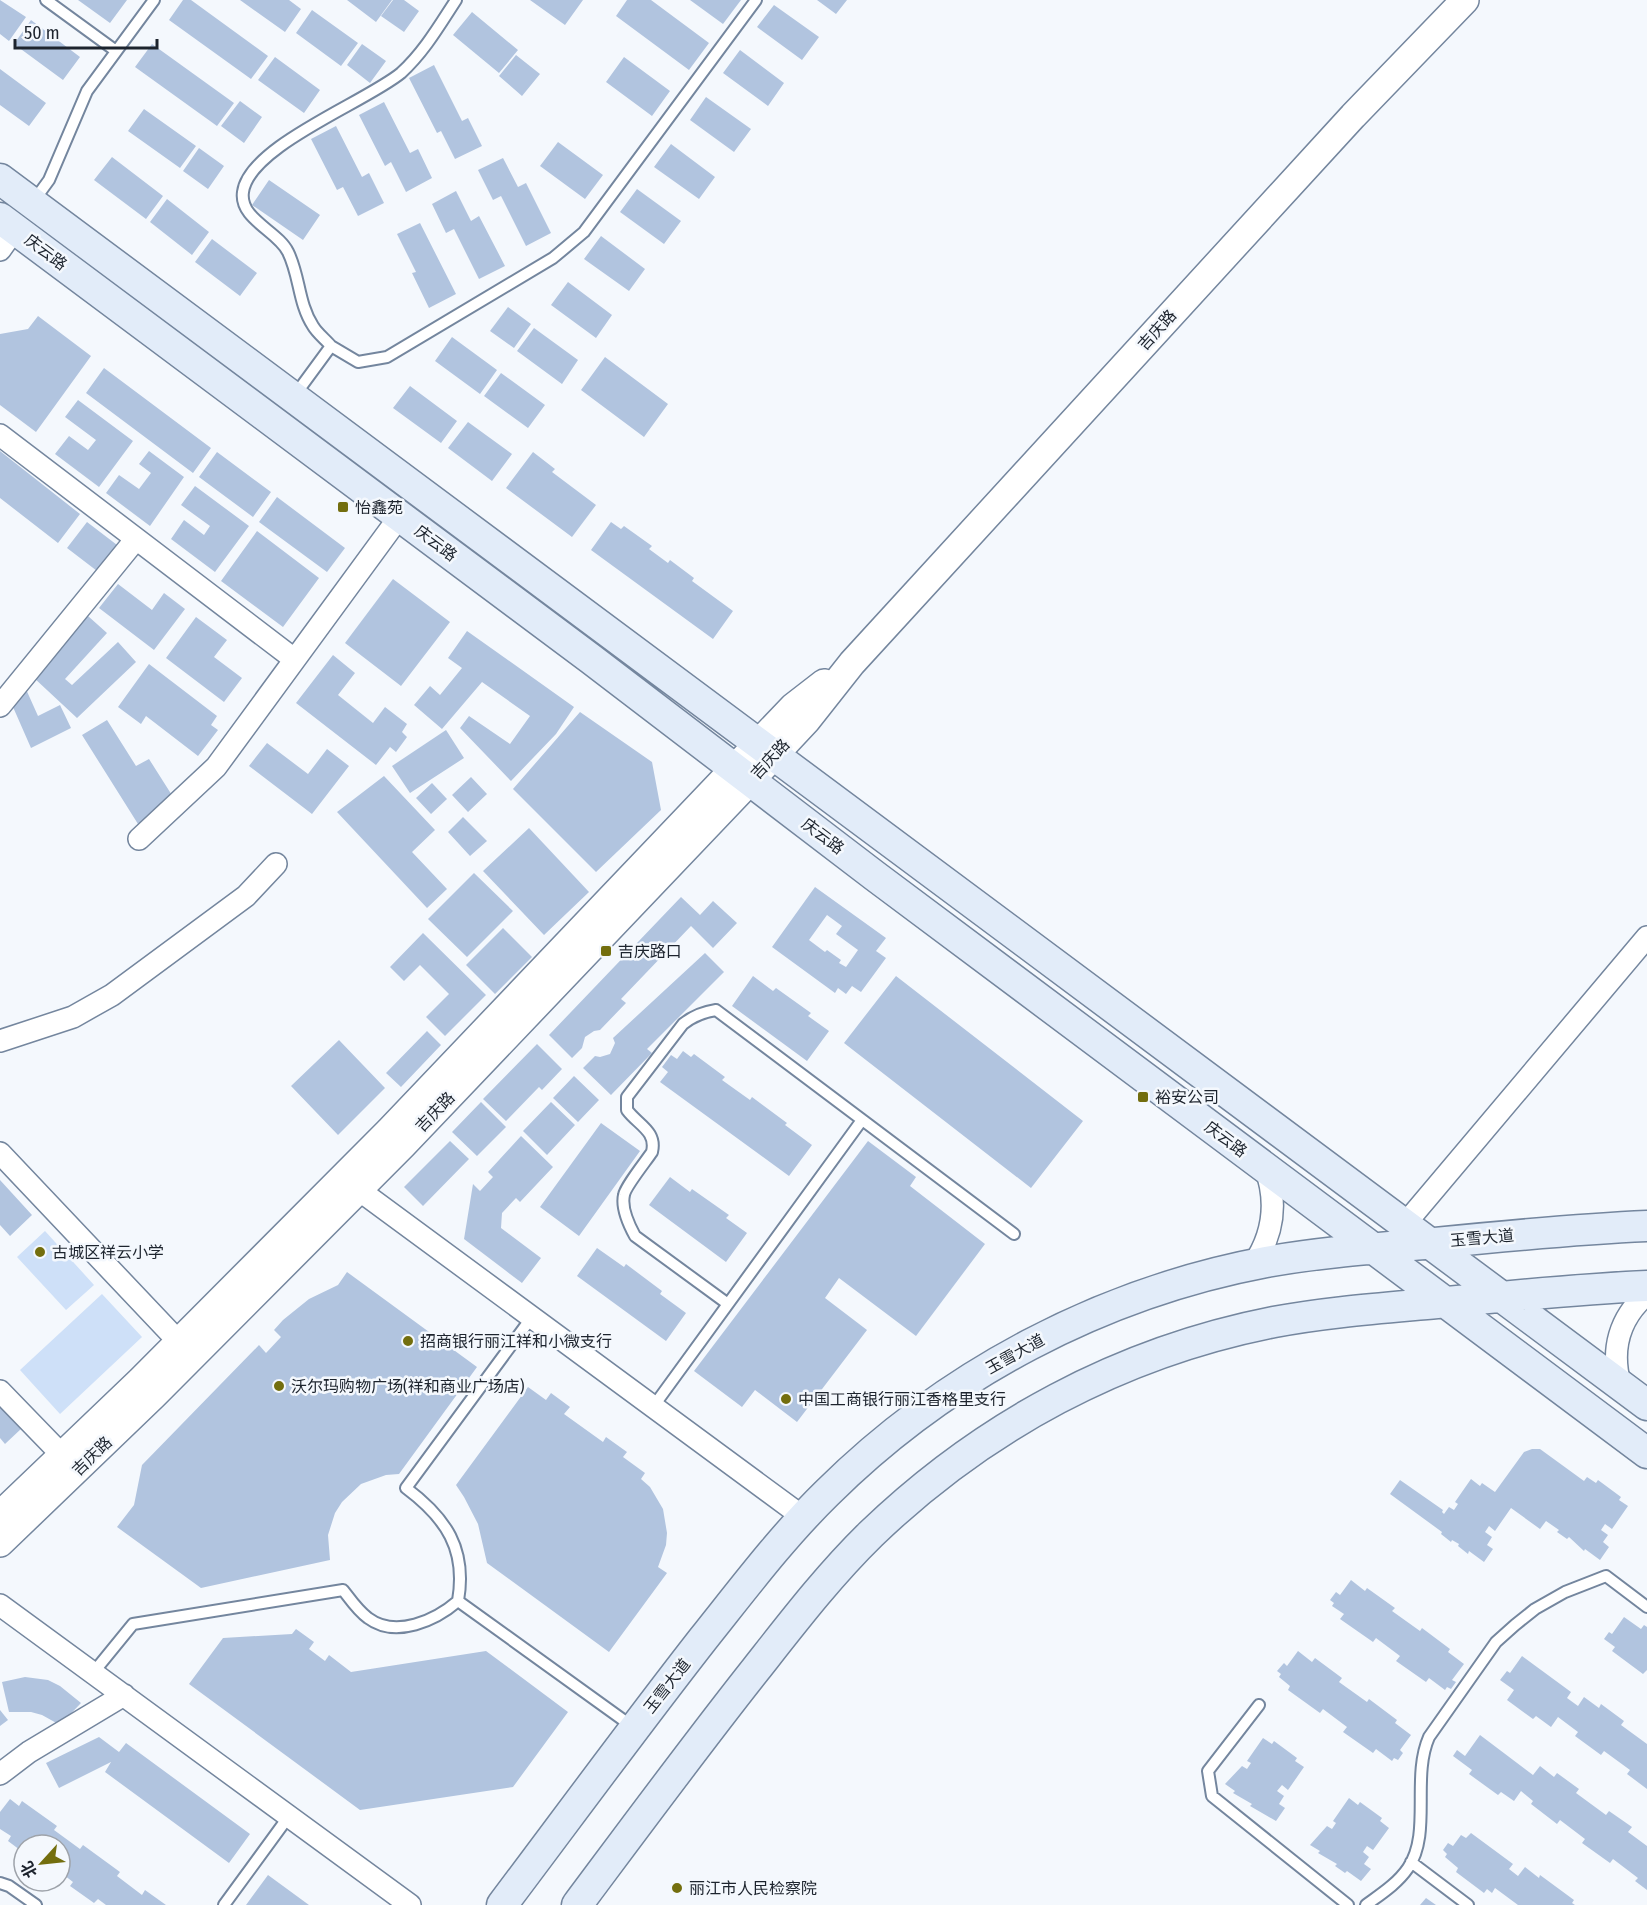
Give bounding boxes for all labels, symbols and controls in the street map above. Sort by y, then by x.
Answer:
scale bar [15,12,158,50]
text: 50 m [24,22,60,44]
street label: 庆云路 [21,230,71,274]
street label: 吉庆路 [1134,306,1180,354]
place label: 怡鑫苑 [355,498,403,517]
marker: 怡鑫苑 [336,500,350,514]
street label: 庆云路 [411,521,461,565]
street label: 吉庆路 [747,735,793,783]
street label: 庆云路 [798,814,848,858]
place label: 吉庆路口 [618,942,682,961]
marker: 吉庆路口 [599,944,613,958]
street label: 吉庆路 [411,1088,459,1136]
place label: 裕安公司 [1155,1088,1219,1107]
marker: 裕安公司 [1136,1090,1150,1104]
street label: 庆云路 [1201,1117,1251,1161]
street label: 玉雪大道 [1449,1226,1515,1250]
place label: 古城区祥云小学 [52,1243,164,1262]
marker: 古城区祥云小学 [33,1245,47,1259]
street label: 玉雪大道 [982,1330,1048,1378]
place label: 招商银行丽江祥和小微支行 [420,1332,612,1351]
marker: 招商银行丽江祥和小微支行 [401,1334,415,1348]
place label: 沃尔玛购物广场(祥和商业广场店) [291,1377,525,1396]
marker: 沃尔玛购物广场(祥和商业广场店) [272,1379,286,1393]
place label: 中国工商银行丽江香格里支行 [798,1390,1006,1409]
marker: 中国工商银行丽江香格里支行 [779,1392,793,1406]
street label: 吉庆路 [68,1432,116,1480]
street label: 玉雪大道 [640,1655,694,1717]
north arrow [12,1833,72,1893]
text: 北 [17,1858,41,1881]
place label: 丽江市人民检察院 [689,1879,817,1898]
marker: 丽江市人民检察院 [670,1881,684,1895]

